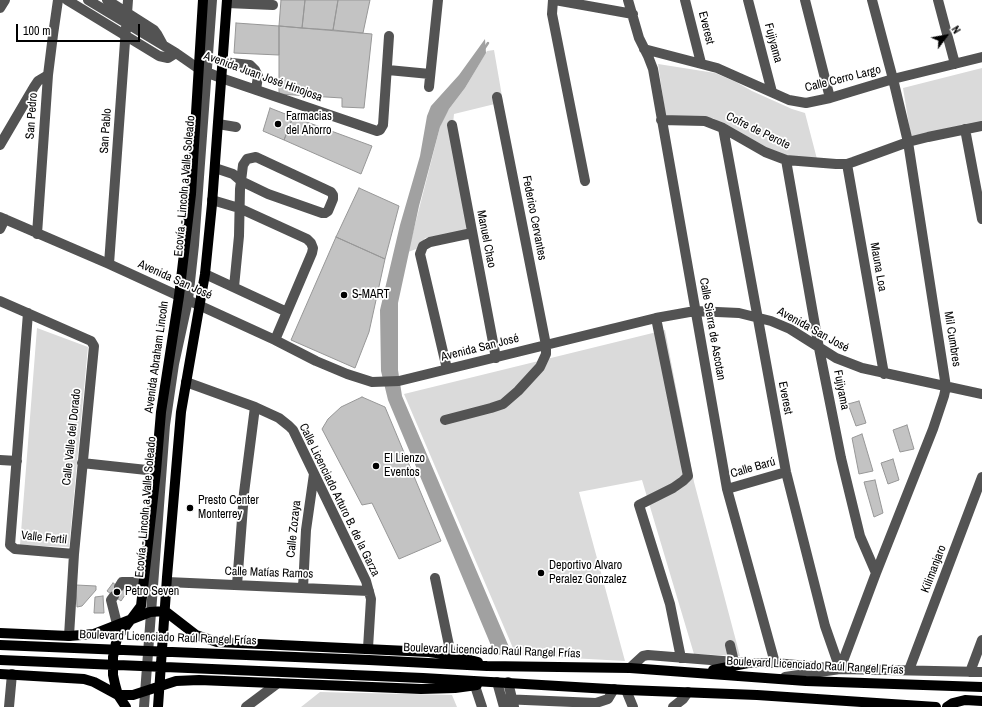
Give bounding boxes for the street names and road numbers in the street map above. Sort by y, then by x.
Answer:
street label: Everest [695,10,717,46]
street label: Fujiyama [761,22,785,64]
street label: Avenida Juan José Hinojosa [202,49,324,105]
street label: Calle Cerro Largo [804,63,882,95]
street label: San Pedro [23,92,41,140]
street label: San Pablo [97,108,115,154]
street label: Cofre de Perote [724,109,792,153]
street label: Ecovía - Lincoln a Valle Soleado [172,115,198,257]
street label: Federico Cervantes [519,174,549,262]
street label: Manuel Chao [473,209,499,269]
street label: Mauna Loa [867,242,889,292]
street label: Avenida San José [136,257,214,303]
street label: Calle Sierra de Ascotan [696,277,728,381]
street label: Avenida Abraham Lincoln [142,300,172,414]
street label: Avenida San José [775,304,851,356]
street label: Mil Cumbres [941,310,963,368]
street label: Avenida San José [440,331,520,365]
street label: Fujiyama [830,369,852,411]
street label: Everest [775,380,795,416]
street label: Calle Valle del Dorado [60,388,84,486]
street label: Calle Licenciado Arturo B. de la Garza [296,421,382,579]
street label: Ecovía - Lincoln a Valle Soleado [133,436,159,578]
street label: Calle Barú [729,455,777,481]
street label: Calle Zozaya [284,500,304,558]
street label: Valle Fertil [20,528,68,548]
street label: Kilimanjaro [918,543,950,595]
street label: Calle Matías Ramos [224,564,314,582]
street label: Boulevard Licenciado Raúl Rangel Frías [79,628,257,648]
street label: Boulevard Licenciado Raúl Rangel Frías [403,641,581,661]
street label: Boulevard Licenciado Raúl Rangel Frías [726,654,904,678]

